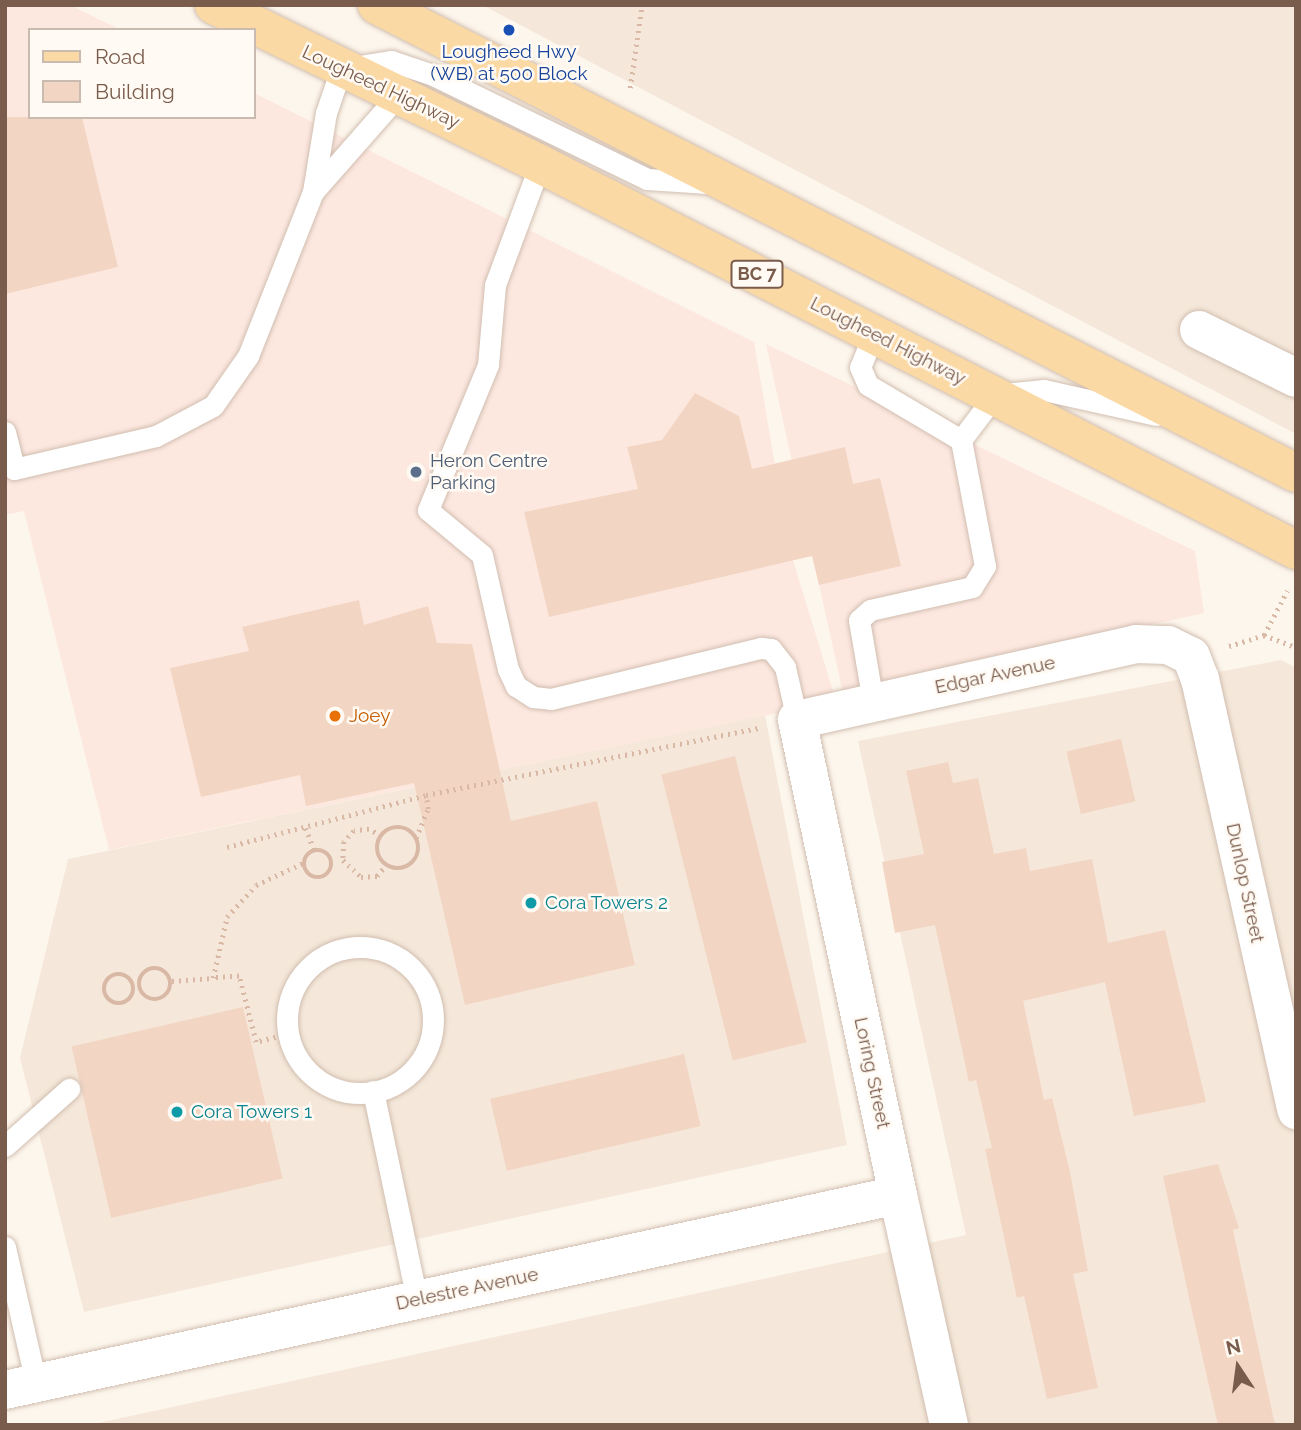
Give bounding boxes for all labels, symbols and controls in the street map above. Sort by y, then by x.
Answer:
marker: Lougheed Hwy (WB) at 500 Block [501,22,517,38]
legend [28,28,256,119]
street label: Lougheed Highway [298,40,464,134]
place label: Lougheed Hwy (WB) at 500 Block [430,41,588,85]
text: Road [95,44,145,69]
text: Building [95,79,175,104]
road number: BC 7 [729,260,785,288]
street label: Lougheed Highway [806,292,970,390]
place label: Heron Centre Parking [430,450,548,494]
marker: Heron Centre Parking [408,464,424,480]
street label: Edgar Avenue [932,651,1058,699]
place label: Joey [349,705,390,727]
marker: Joey [327,708,343,724]
street label: Dunlop Street [1221,821,1269,945]
place label: Cora Towers 2 [545,892,668,914]
marker: Cora Towers 2 [523,895,539,911]
street label: Loring Street [849,1015,895,1131]
place label: Cora Towers 1 [191,1101,313,1123]
marker: Cora Towers 1 [169,1104,185,1120]
street label: Delestre Avenue [393,1263,541,1315]
north arrow [1203,1332,1273,1402]
text: N [1224,1334,1243,1359]

